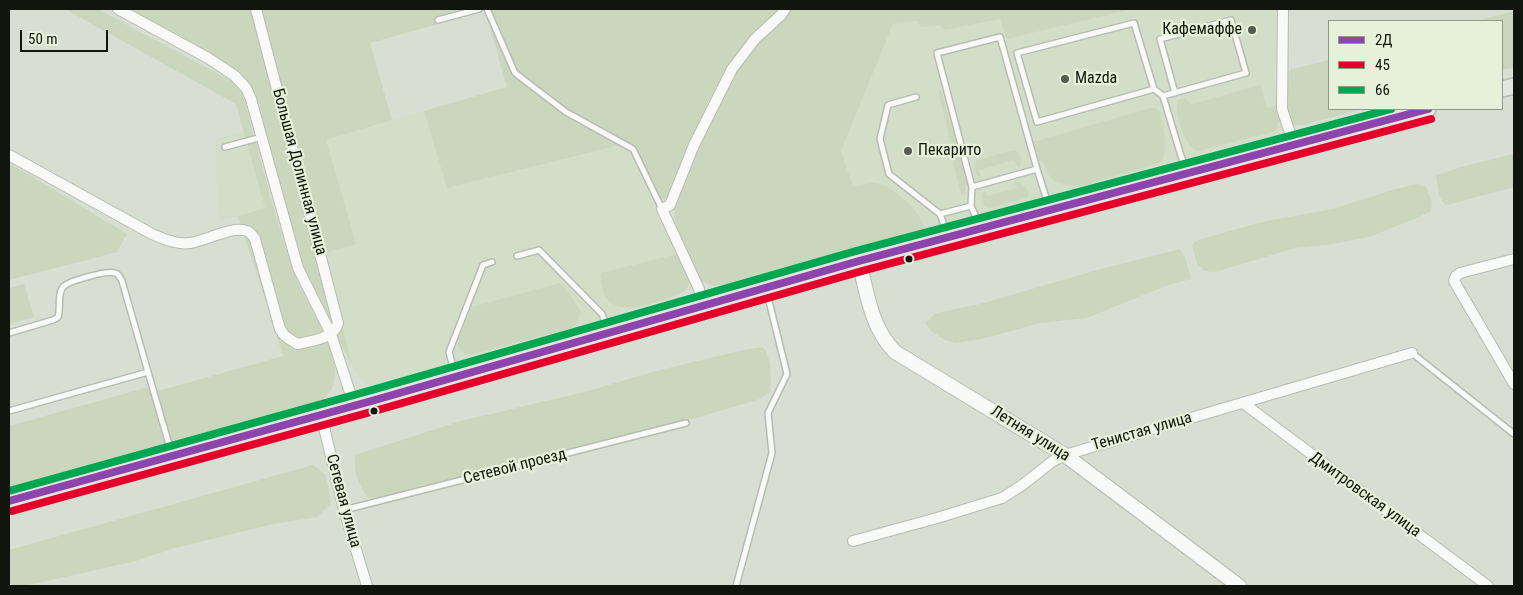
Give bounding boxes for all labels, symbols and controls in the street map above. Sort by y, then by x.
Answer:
scale bar [22,20,110,52]
place label: Кафемаффе [1162,20,1242,40]
legend [1328,20,1503,110]
marker: Кафемаффе [1246,24,1258,36]
text: 50 m [28,30,58,48]
text: 2Д [1375,31,1392,49]
text: 45 [1375,56,1390,74]
place label: Mazda [1075,69,1117,89]
marker: Mazda [1059,73,1071,85]
text: 66 [1375,81,1390,99]
street label: Большая Долинная улица [268,87,330,257]
place label: Пекарито [918,141,981,161]
marker: Пекарито [902,145,914,157]
unlabelled marker [904,254,914,264]
street label: Летняя улица [987,402,1073,466]
unlabelled marker [369,406,379,416]
street label: Тенистая улица [1090,409,1194,455]
street label: Сетевой проезд [462,445,568,489]
street label: Дмитровская улица [1306,448,1424,542]
street label: Сетевая улица [321,452,365,550]

